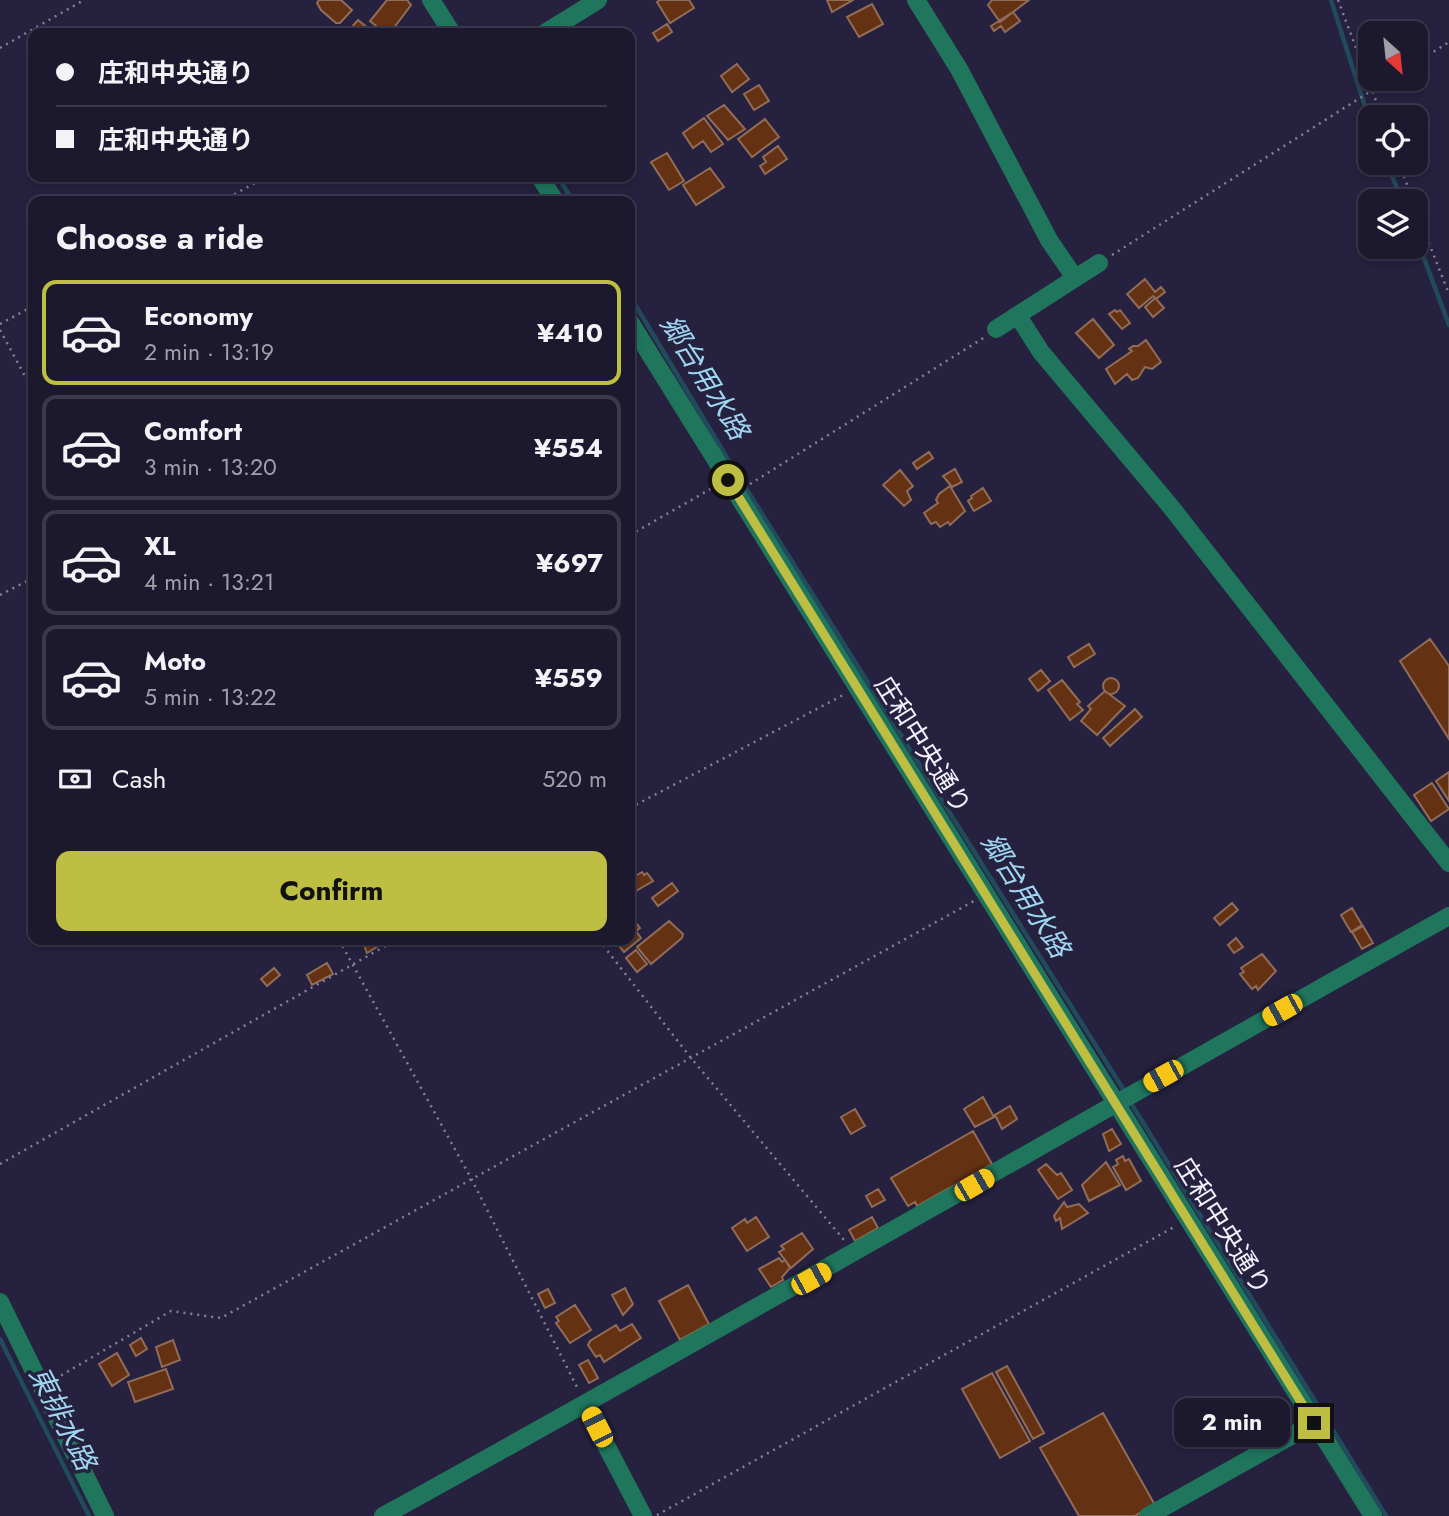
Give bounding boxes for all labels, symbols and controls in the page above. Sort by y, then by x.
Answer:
north arrow [1358,21,1428,91]
map controls [1358,21,1428,259]
text: 庄和中央通り [98,54,254,92]
button: locate [1358,105,1428,175]
text: 庄和中央通り [98,121,254,159]
button: layers [1358,189,1428,259]
text: Choose a ride [56,215,264,261]
text: Economy [144,297,253,335]
icon: car [60,301,123,364]
water label: 郷台用水路 [650,307,760,449]
text: ¥410 [537,314,603,352]
text: 2 min · 13:19 [144,335,274,369]
text: Comfort [144,412,242,450]
icon: car [60,416,123,479]
text: ¥554 [534,429,603,467]
text: 3 min · 13:20 [144,450,277,484]
route start [712,464,744,496]
text: XL [144,527,176,565]
icon: car [60,531,123,594]
text: ¥697 [536,544,603,582]
text: 4 min · 13:21 [144,565,274,599]
text: Moto [144,642,206,680]
icon: car [60,646,123,709]
text: ¥559 [535,659,603,697]
street label: 庄和中央通り [866,669,980,821]
text: 5 min · 13:22 [144,680,277,714]
icon: cash [56,760,94,798]
text: Cash [112,760,166,798]
text: 520 m [542,762,607,796]
water label: 郷台用水路 [971,825,1081,967]
button: Confirm [56,851,607,931]
car [1259,991,1306,1029]
car [1140,1057,1187,1095]
street label: 庄和中央通り [1166,1150,1280,1302]
car [951,1165,998,1205]
car [788,1260,835,1298]
water label: 東排水路 [19,1359,107,1479]
callout: 2 min [1174,1398,1290,1448]
car [579,1404,616,1450]
text: 2 min [1202,1405,1262,1439]
route end [1298,1407,1330,1439]

